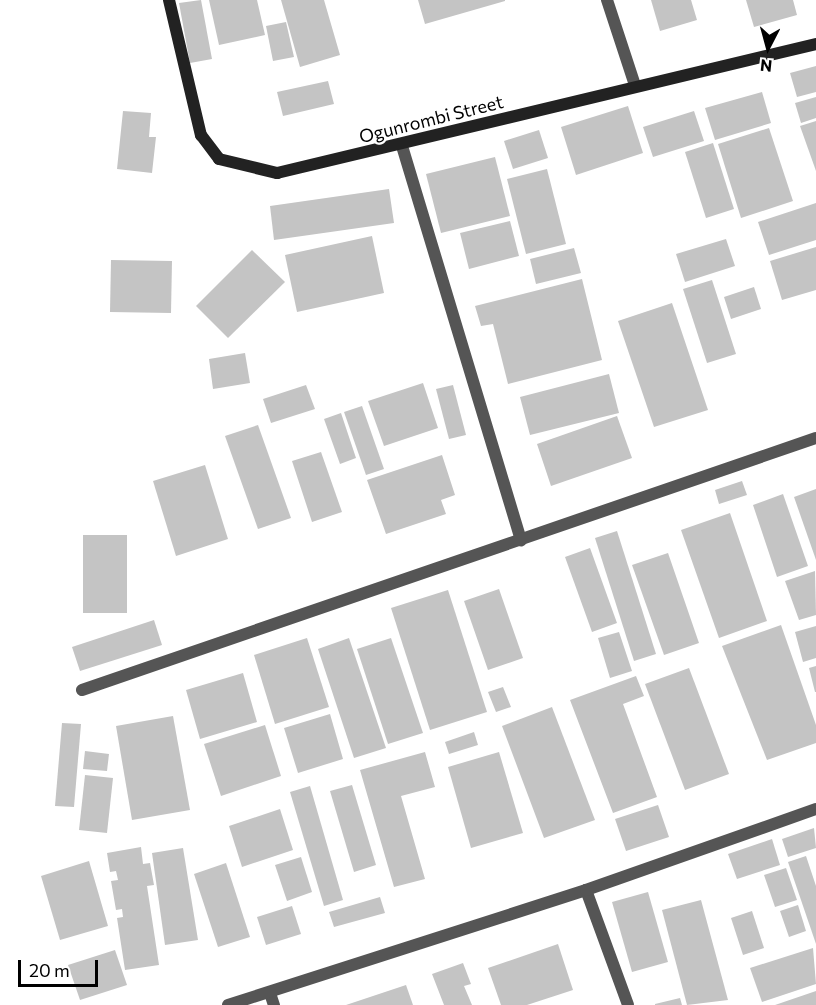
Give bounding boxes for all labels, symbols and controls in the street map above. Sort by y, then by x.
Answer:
north arrow [738,18,798,78]
text: N [759,56,773,76]
street label: Ogunrombi Street [357,91,505,147]
scale bar [21,948,100,986]
text: 20 m [29,959,70,981]

